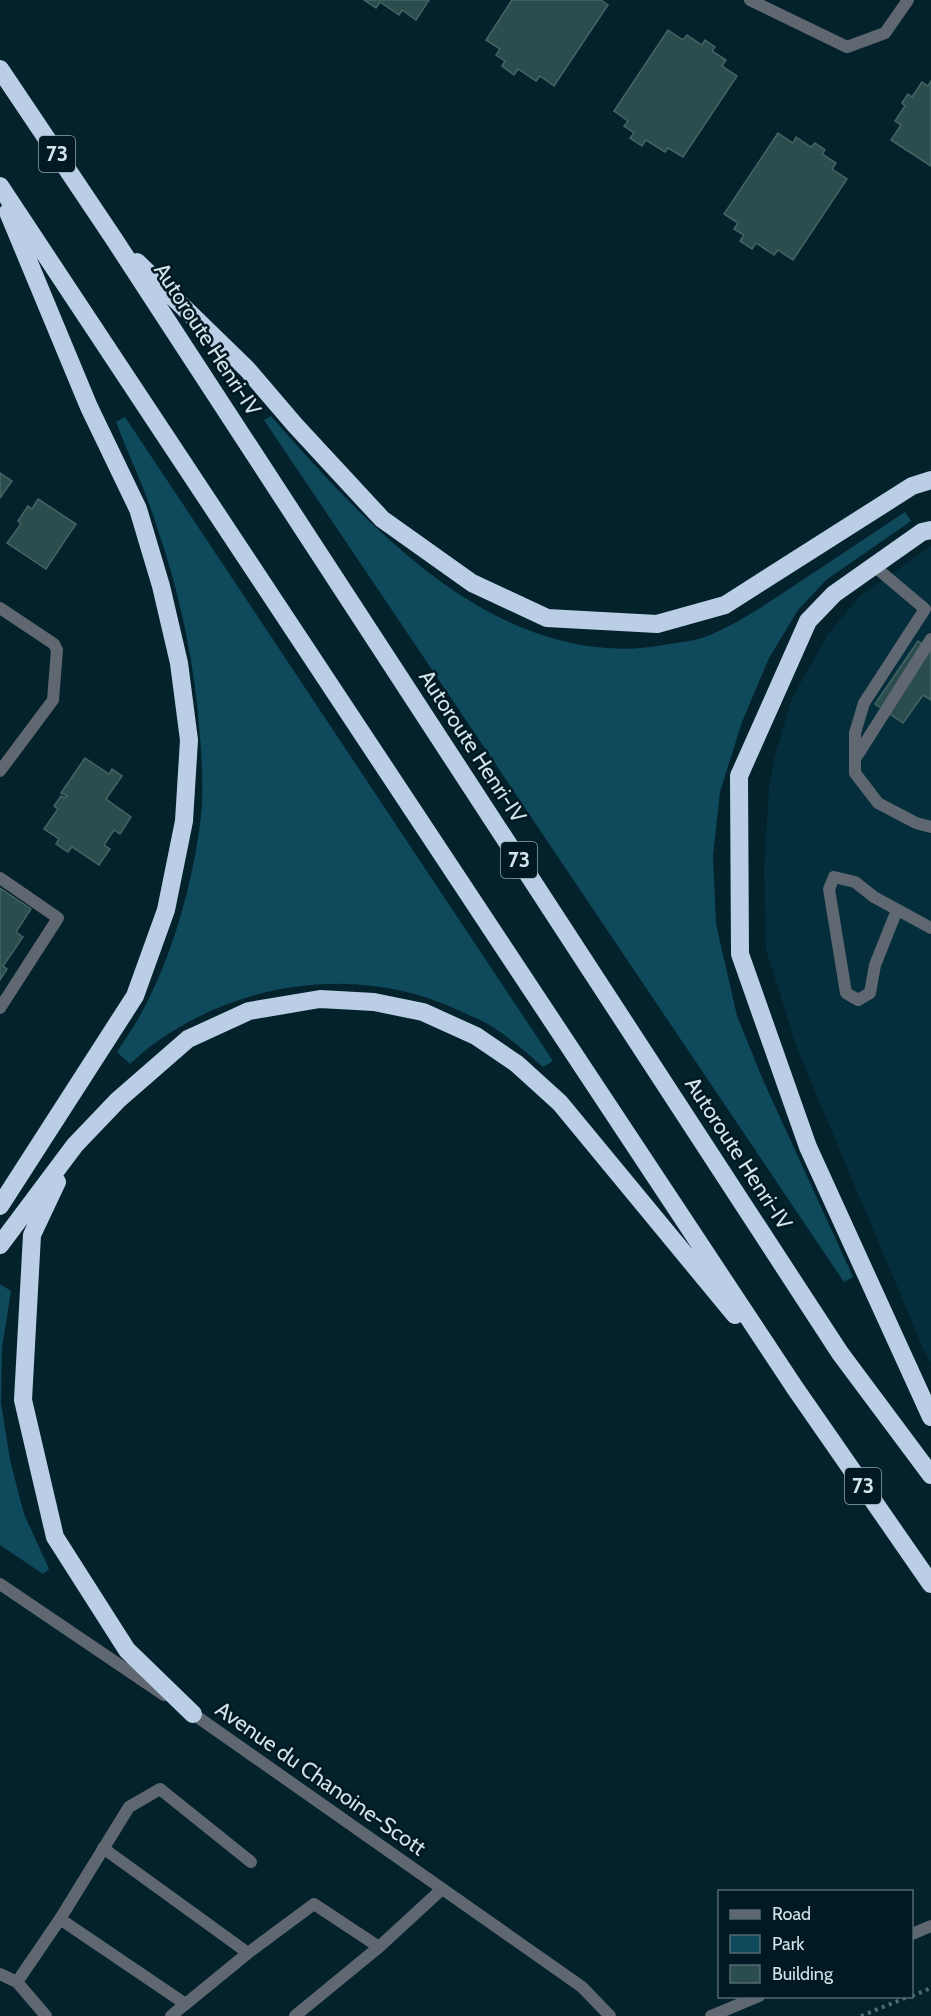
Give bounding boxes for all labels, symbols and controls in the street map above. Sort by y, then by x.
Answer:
road number: 73 [39,136,75,172]
street label: Autoroute Henri-IV [148,258,267,421]
street label: Autoroute Henri-IV [413,665,532,828]
road number: 73 [501,842,537,878]
street label: Autoroute Henri-IV [679,1072,798,1235]
road number: 73 [845,1468,881,1504]
street label: Avenue du Chanoine-Scott [210,1695,432,1862]
legend [718,1890,913,1998]
text: Road [772,1903,811,1925]
text: Park [772,1933,805,1955]
text: Building [772,1963,834,1985]

